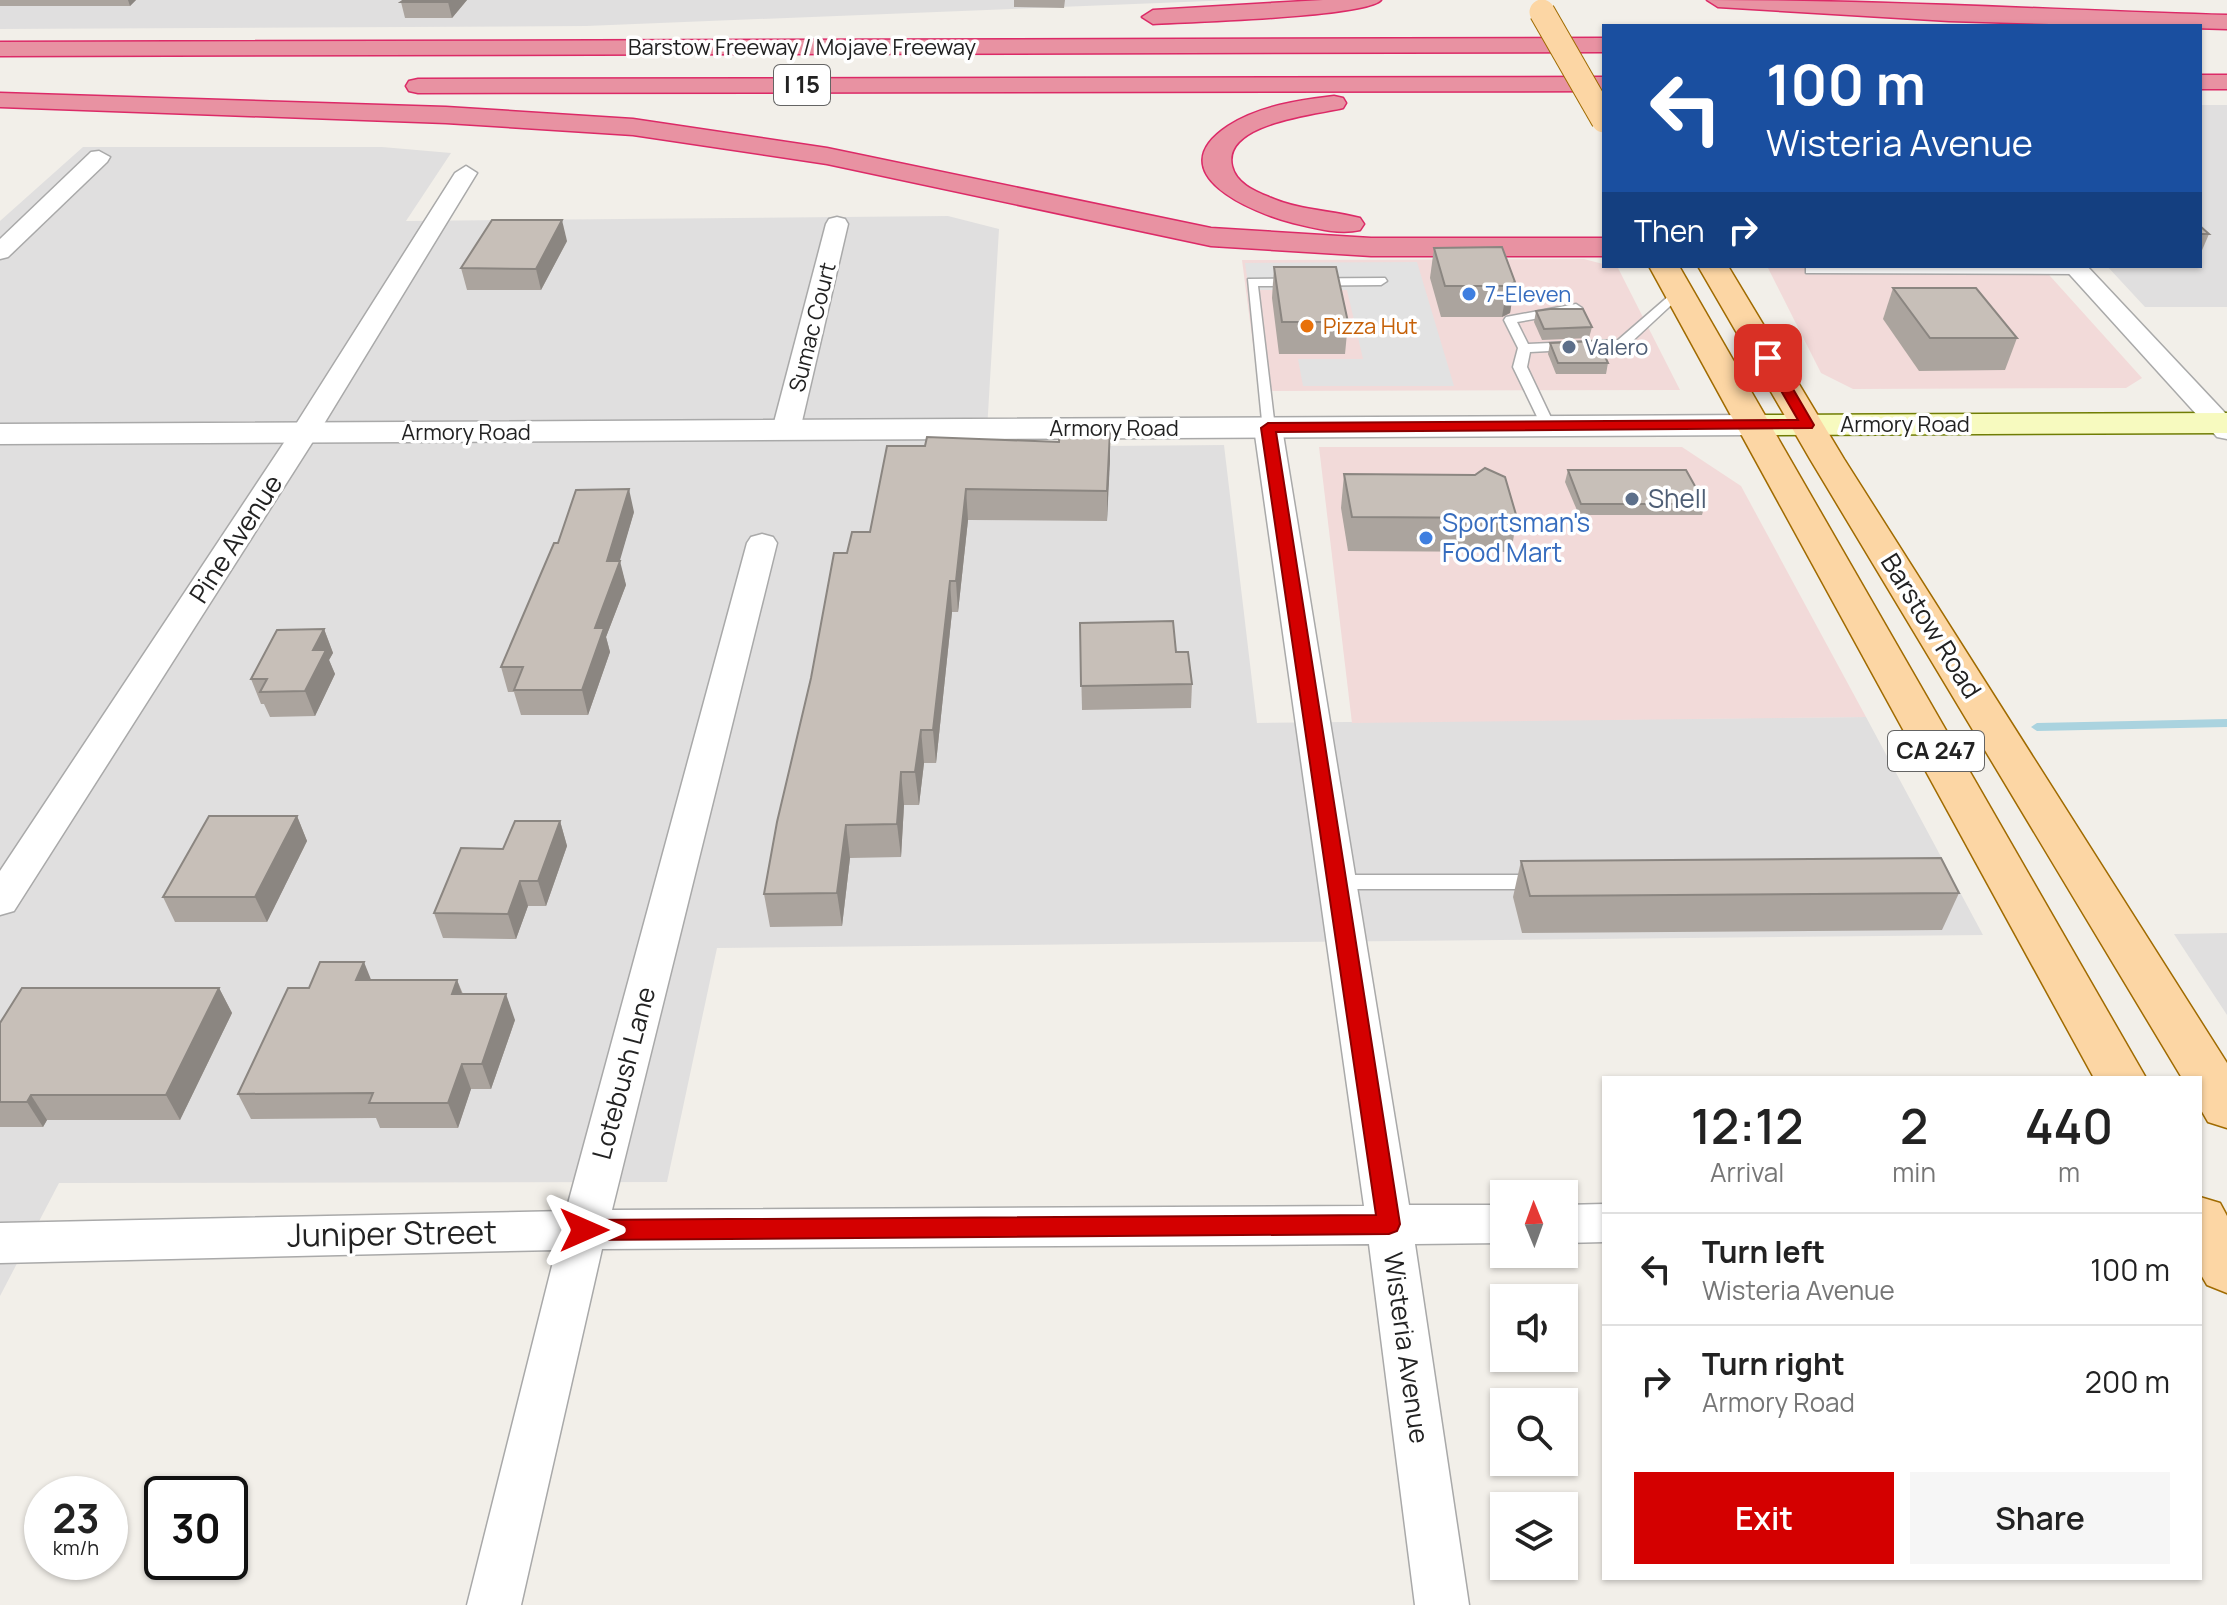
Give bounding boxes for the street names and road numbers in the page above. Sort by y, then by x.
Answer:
street label: Barstow Freeway / Mojave Freeway [628,32,976,62]
road number: I 15 [774,65,830,105]
street label: Sumac Court [781,259,843,395]
street label: Armory Road [1840,409,1970,439]
street label: Armory Road [1049,413,1179,443]
street label: Armory Road [401,417,531,447]
street label: Pine Avenue [180,467,290,610]
street label: Barstow Road [1873,546,1991,705]
road number: CA 247 [1888,731,1984,771]
street label: Lotebush Lane [583,983,663,1163]
street label: Juniper Street [287,1209,497,1257]
street label: Wisteria Avenue [1376,1250,1438,1446]

